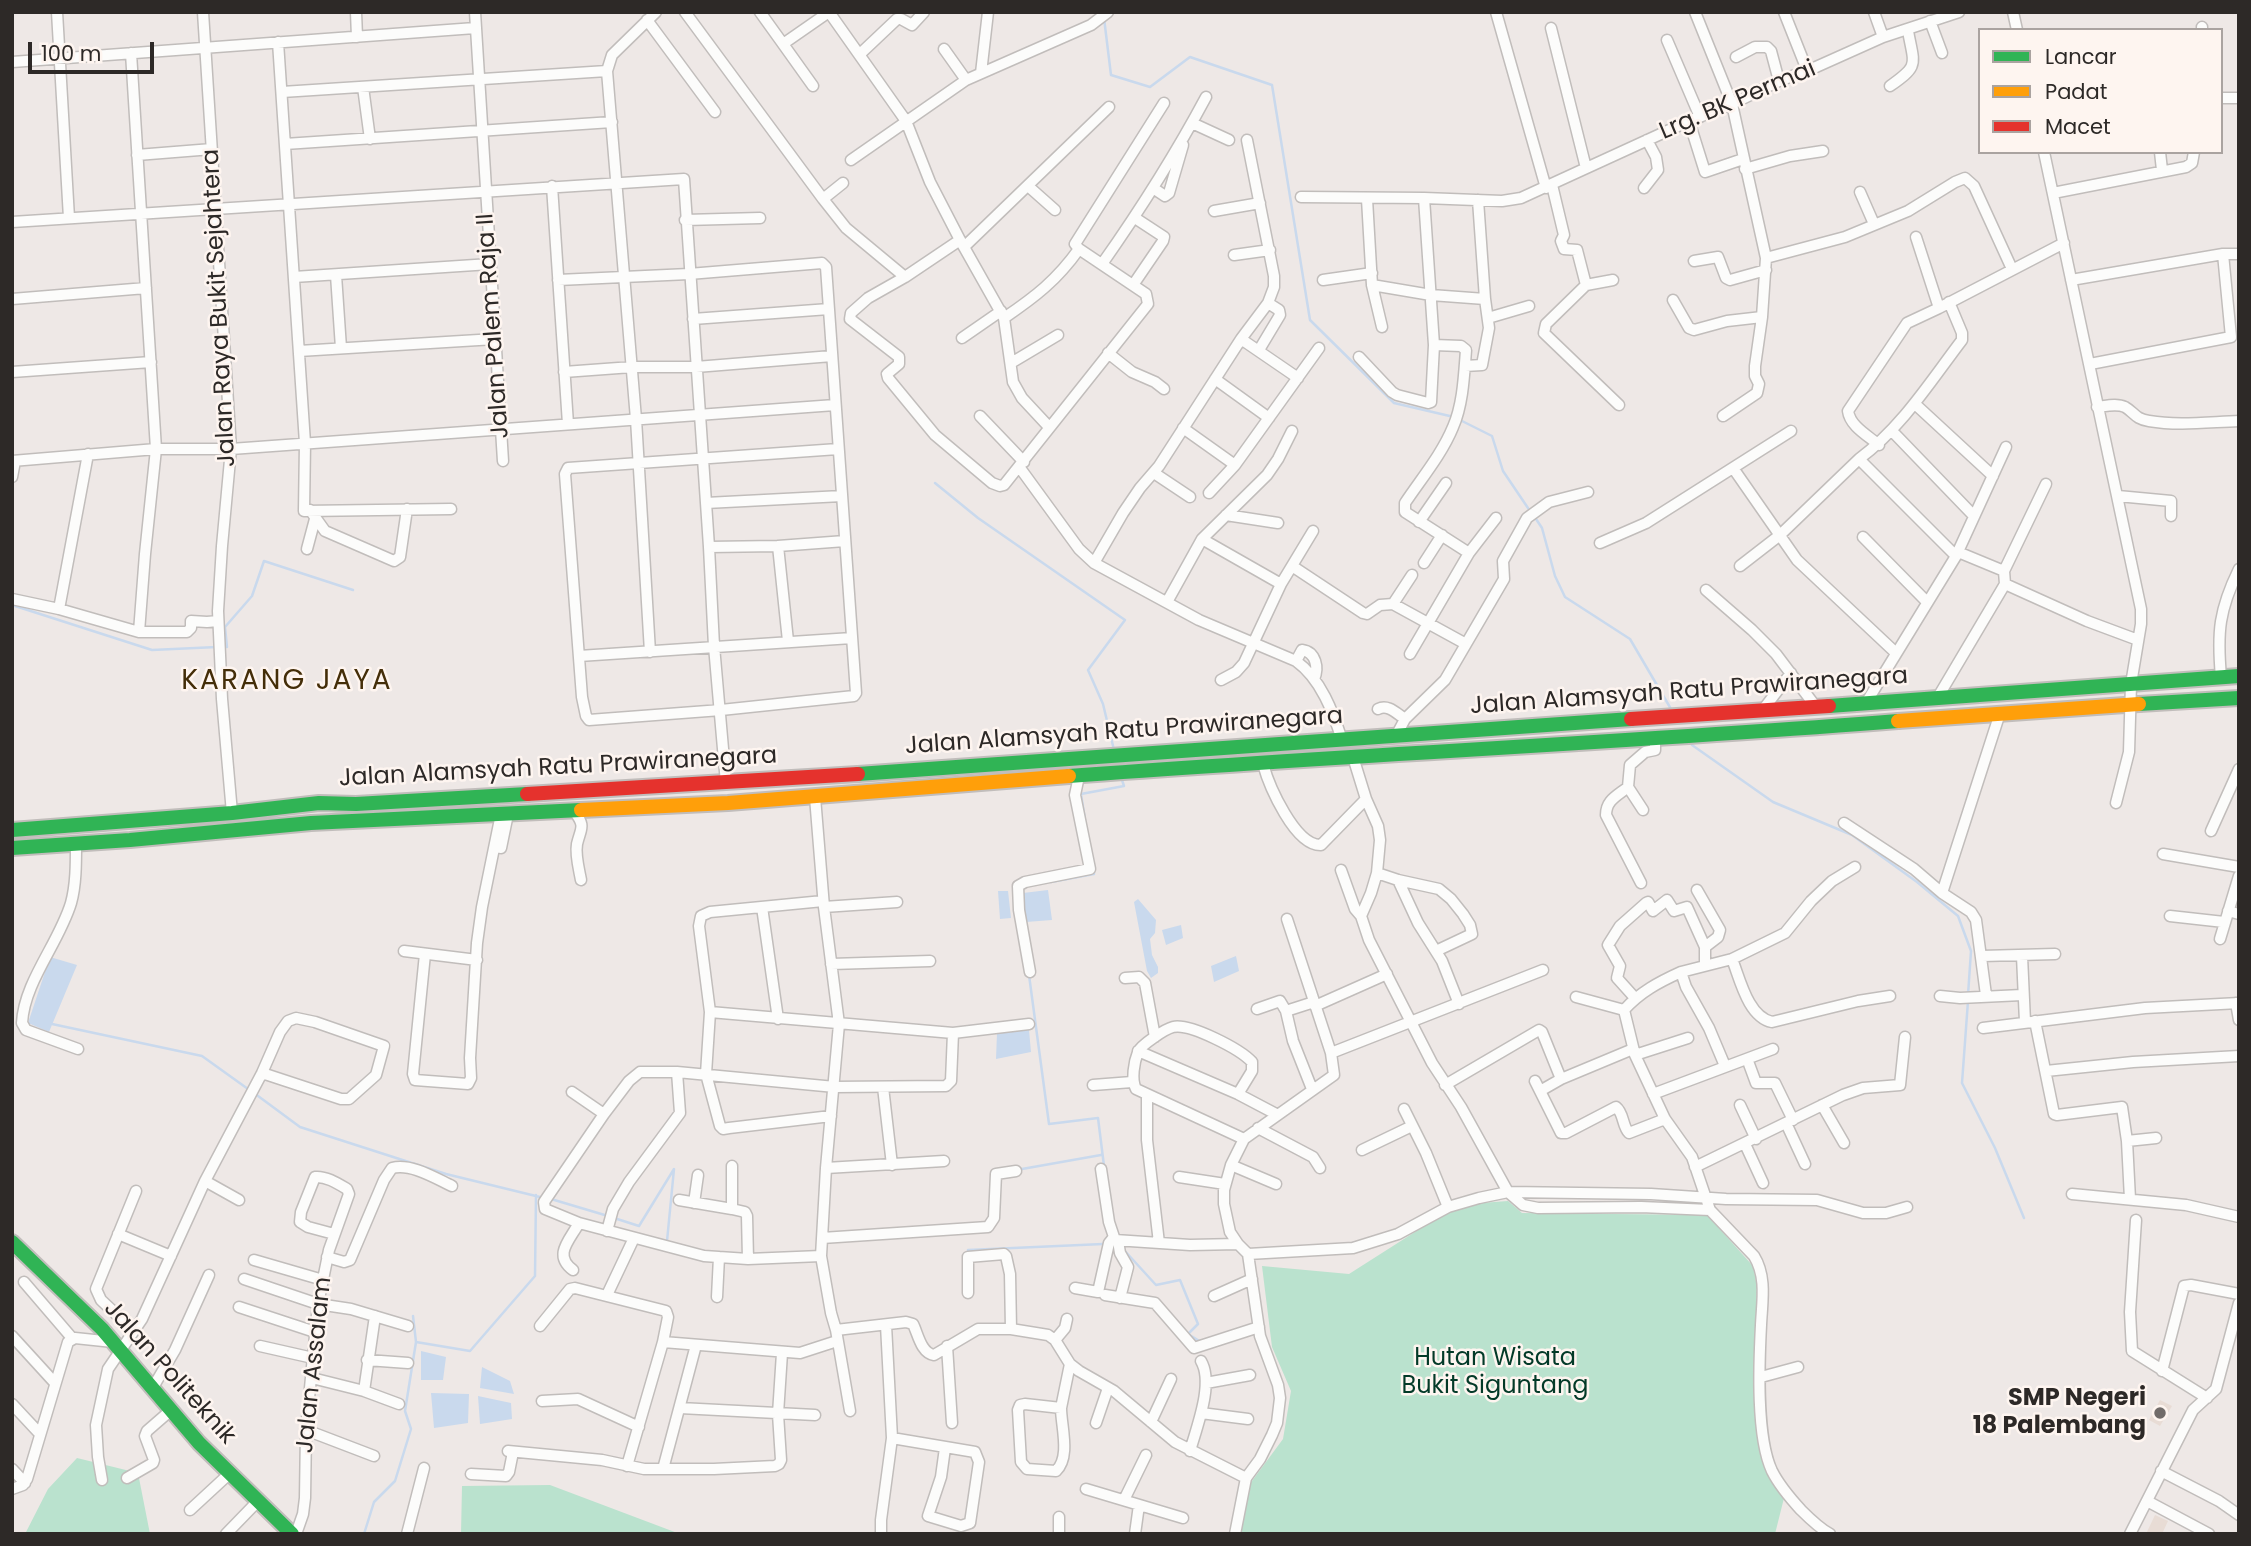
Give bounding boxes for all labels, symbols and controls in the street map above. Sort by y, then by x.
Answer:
scale bar [32,28,158,72]
legend [1978,28,2223,154]
text: 100 m [41,39,101,68]
text: Lancar [2045,42,2116,71]
street label: Lrg. BK Permai [1655,55,1821,147]
text: Padat [2045,77,2107,106]
text: Macet [2045,112,2111,141]
street label: Jalan Raya Bukit Sejahtera [197,148,243,468]
street label: Jalan Palem Raja II [472,212,516,440]
street label: Jalan Alamsyah Ratu Prawiranegara [1469,662,1909,722]
district label: KARANG JAYA [183,665,391,699]
street label: Jalan Alamsyah Ratu Prawiranegara [904,702,1344,762]
street label: Jalan Alamsyah Ratu Prawiranegara [338,742,778,794]
street label: Jalan Assalam [291,1275,339,1455]
street label: Jalan Politeknik [97,1295,241,1451]
park label: Hutan Wisata Bukit Siguntang [1402,1345,1588,1401]
place label: SMP Negeri 18 Palembang [1973,1385,2146,1441]
marker: SMP Negeri 18 Palembang [2152,1405,2168,1421]

